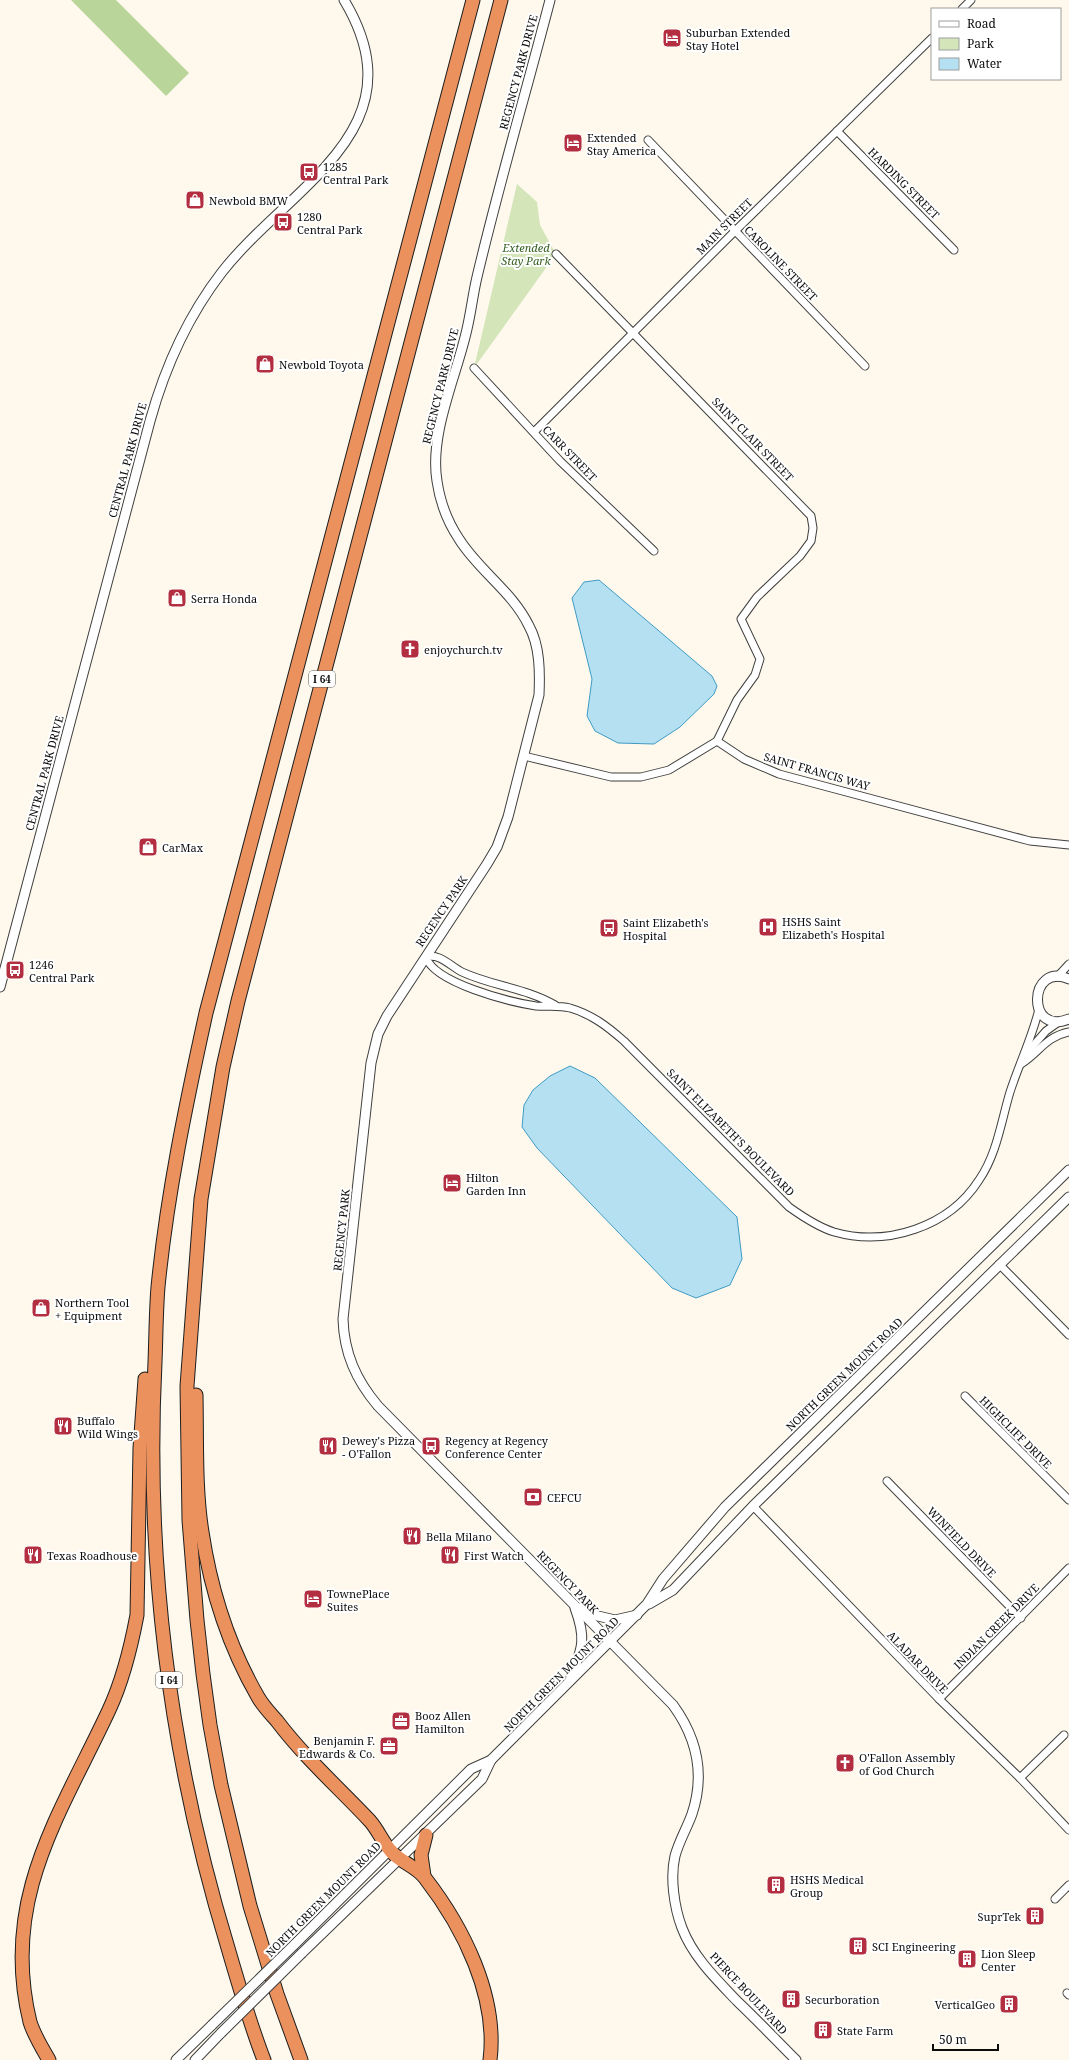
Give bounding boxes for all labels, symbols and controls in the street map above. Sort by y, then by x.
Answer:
legend [931,8,1061,80]
street label: REGENCY PARK DRIVE [495,13,541,131]
text: Road [967,15,997,32]
place label: Suburban Extended Stay Hotel [686,25,790,53]
hotel icon: Suburban Extended Stay Hotel [661,27,683,49]
text: Park [967,35,995,52]
text: Water [967,55,1002,72]
place label: Extended Stay America [587,130,656,158]
hotel icon: Extended Stay America [562,132,584,154]
street label: HARDING STREET [865,144,943,222]
place label: 1285 Central Park [323,159,389,187]
bus stop icon: 1285 Central Park [298,161,320,183]
shop icon: Newbold BMW [184,189,206,211]
place label: Newbold BMW [209,193,288,208]
street label: MAIN STREET [693,195,755,257]
place label: 1280 Central Park [297,209,363,237]
bus stop icon: 1280 Central Park [272,211,294,233]
street label: CAROLINE STREET [741,222,821,304]
park label: Extended Stay Park [501,240,551,268]
street label: REGENCY PARK DRIVE [418,326,462,445]
shop icon: Newbold Toyota [254,353,276,375]
place label: Newbold Toyota [279,357,364,372]
street label: SAINT CLAIR STREET [709,394,797,484]
street label: CENTRAL PARK DRIVE [104,401,150,519]
street label: CARR STREET [540,422,601,484]
shop icon: Serra Honda [166,587,188,609]
place label: Serra Honda [191,591,257,606]
church icon: enjoychurch.tv [399,638,421,660]
place label: enjoychurch.tv [424,642,503,657]
road number: I 64 [309,671,335,687]
street label: CENTRAL PARK DRIVE [21,714,67,832]
street label: SAINT FRANCIS WAY [762,749,872,793]
shop icon: CarMax [137,836,159,858]
place label: CarMax [162,840,204,855]
street label: REGENCY PARK [412,872,470,949]
place label: HSHS Saint Elizabeth's Hospital [782,914,885,942]
place label: Saint Elizabeth's Hospital [623,915,709,943]
hospital icon: HSHS Saint Elizabeth's Hospital [757,916,779,938]
bus stop icon: Saint Elizabeth's Hospital [598,917,620,939]
place label: 1246 Central Park [29,957,95,985]
bus stop icon: 1246 Central Park [4,959,26,981]
street label: SAINT ELIZABETH'S BOULEVARD [664,1065,798,1199]
place label: Hilton Garden Inn [466,1170,526,1198]
hotel icon: Hilton Garden Inn [441,1172,463,1194]
street label: REGENCY PARK [329,1188,353,1272]
place label: Northern Tool + Equipment [55,1295,130,1323]
shop icon: Northern Tool + Equipment [30,1297,52,1319]
street label: NORTH GREEN MOUNT ROAD [782,1314,906,1434]
street label: HIGHCLIFF DRIVE [977,1393,1055,1471]
place label: Buffalo Wild Wings [77,1413,138,1441]
restaurant icon: Buffalo Wild Wings [52,1415,74,1437]
place label: Dewey's Pizza - O'Fallon [342,1433,415,1461]
place label: Regency at Regency Conference Center [445,1433,549,1461]
restaurant icon: Dewey's Pizza - O'Fallon [317,1435,339,1457]
bus stop icon: Regency at Regency Conference Center [420,1435,442,1457]
bank icon: CEFCU [522,1486,544,1508]
place label: CEFCU [547,1490,582,1505]
street label: WINFIELD DRIVE [924,1503,1000,1581]
restaurant icon: Bella Milano [401,1525,423,1547]
place label: Bella Milano [426,1529,492,1544]
restaurant icon: Texas Roadhouse [22,1544,44,1566]
restaurant icon: First Watch [439,1544,461,1566]
street label: REGENCY PARK [534,1547,602,1617]
place label: Texas Roadhouse [47,1548,137,1563]
place label: First Watch [464,1548,524,1563]
street label: INDIAN CREEK DRIVE [950,1580,1042,1672]
place label: TownePlace Suites [327,1586,390,1614]
hotel icon: TownePlace Suites [302,1588,324,1610]
street label: NORTH GREEN MOUNT ROAD [500,1613,622,1735]
street label: ALADAR DRIVE [884,1627,952,1697]
road number: I 64 [156,1672,182,1688]
place label: Booz Allen Hamilton [415,1708,471,1736]
office icon: Booz Allen Hamilton [390,1710,412,1732]
place label: Benjamin F. Edwards & Co. [299,1733,375,1761]
office icon: Benjamin F. Edwards & Co. [378,1735,400,1757]
place label: O'Fallon Assembly of God Church [859,1750,956,1778]
church icon: O'Fallon Assembly of God Church [834,1752,856,1774]
street label: NORTH GREEN MOUNT ROAD [262,1838,384,1960]
place label: HSHS Medical Group [790,1872,864,1900]
building icon: HSHS Medical Group [765,1874,787,1896]
building icon: SuprTek [1024,1905,1046,1927]
place label: SuprTek [978,1909,1022,1924]
building icon: SCI Engineering [847,1935,869,1957]
place label: SCI Engineering [872,1939,956,1954]
place label: Lion Sleep Center [981,1946,1036,1974]
building icon: Lion Sleep Center [956,1948,978,1970]
street label: PIERCE BOULEVARD [707,1949,791,2037]
building icon: Securboration [780,1988,802,2010]
place label: Securboration [805,1992,880,2007]
building icon: VerticalGeo [998,1993,1020,2015]
place label: VerticalGeo [935,1997,995,2012]
building icon: State Farm [812,2019,834,2041]
place label: State Farm [837,2023,894,2038]
scale bar [933,2026,998,2052]
text: 50 m [939,2031,967,2048]

